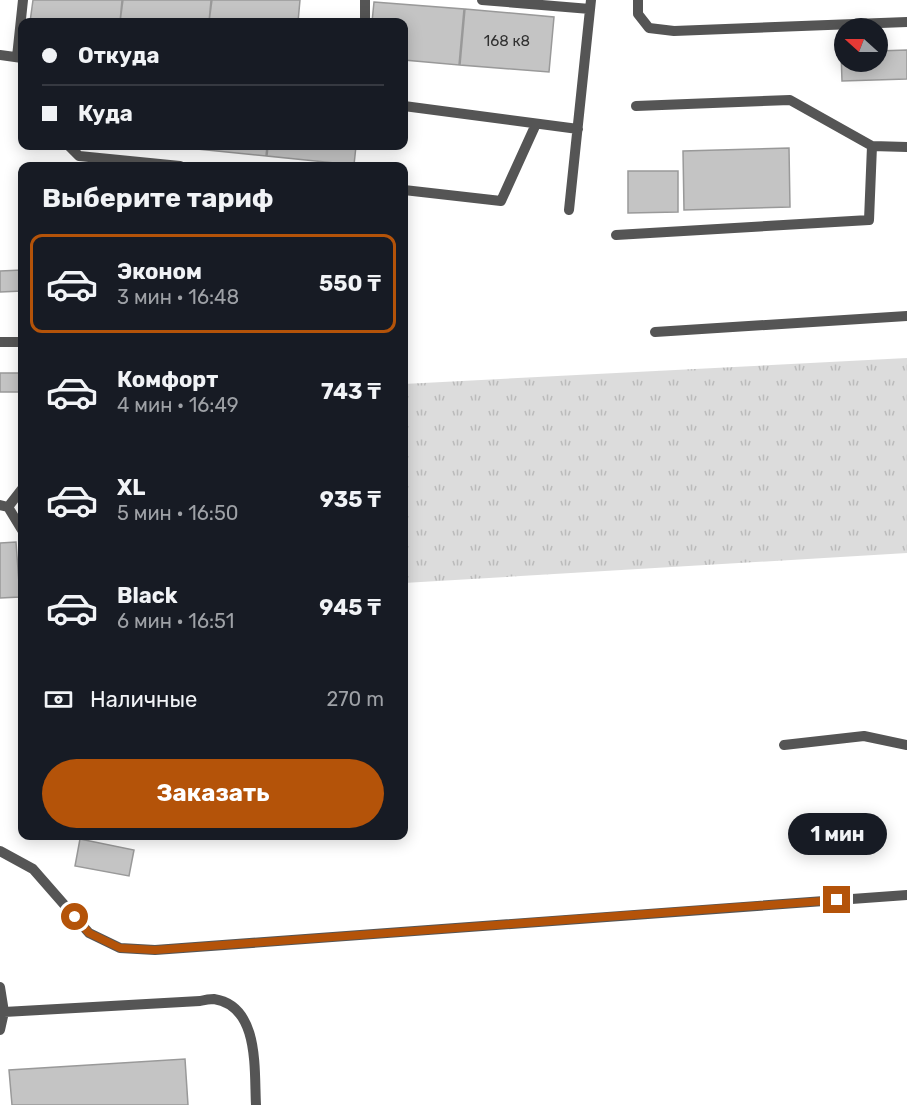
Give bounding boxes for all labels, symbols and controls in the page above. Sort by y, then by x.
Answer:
north arrow [834,18,888,72]
map controls [834,18,888,72]
house number: 168 к8 [484,32,530,50]
text: Откуда [78,42,160,69]
text: Куда [78,100,133,127]
text: Выберите тариф [42,182,273,214]
icon: car [45,257,99,311]
text: Эконом [117,258,202,285]
text: 550 ₸ [319,270,381,297]
text: 3 мин · 16:48 [117,285,239,309]
icon: car [45,365,99,419]
text: Комфорт [117,366,218,393]
text: 743 ₸ [321,378,381,405]
text: 4 мин · 16:49 [117,393,239,417]
icon: car [45,473,99,527]
text: XL [117,474,145,501]
text: 935 ₸ [320,486,381,513]
text: 5 мин · 16:50 [117,501,239,525]
icon: car [45,581,99,635]
text: Black [117,582,178,609]
text: 945 ₸ [319,594,381,621]
text: 6 мин · 16:51 [117,609,234,633]
icon: cash [42,683,75,716]
text: Наличные [90,686,197,713]
text: 270 m [327,687,384,711]
button: Заказать [42,759,384,828]
callout: 1 мин [788,813,886,855]
text: 1 мин [810,822,865,846]
route end [823,886,850,913]
route start [61,903,88,930]

